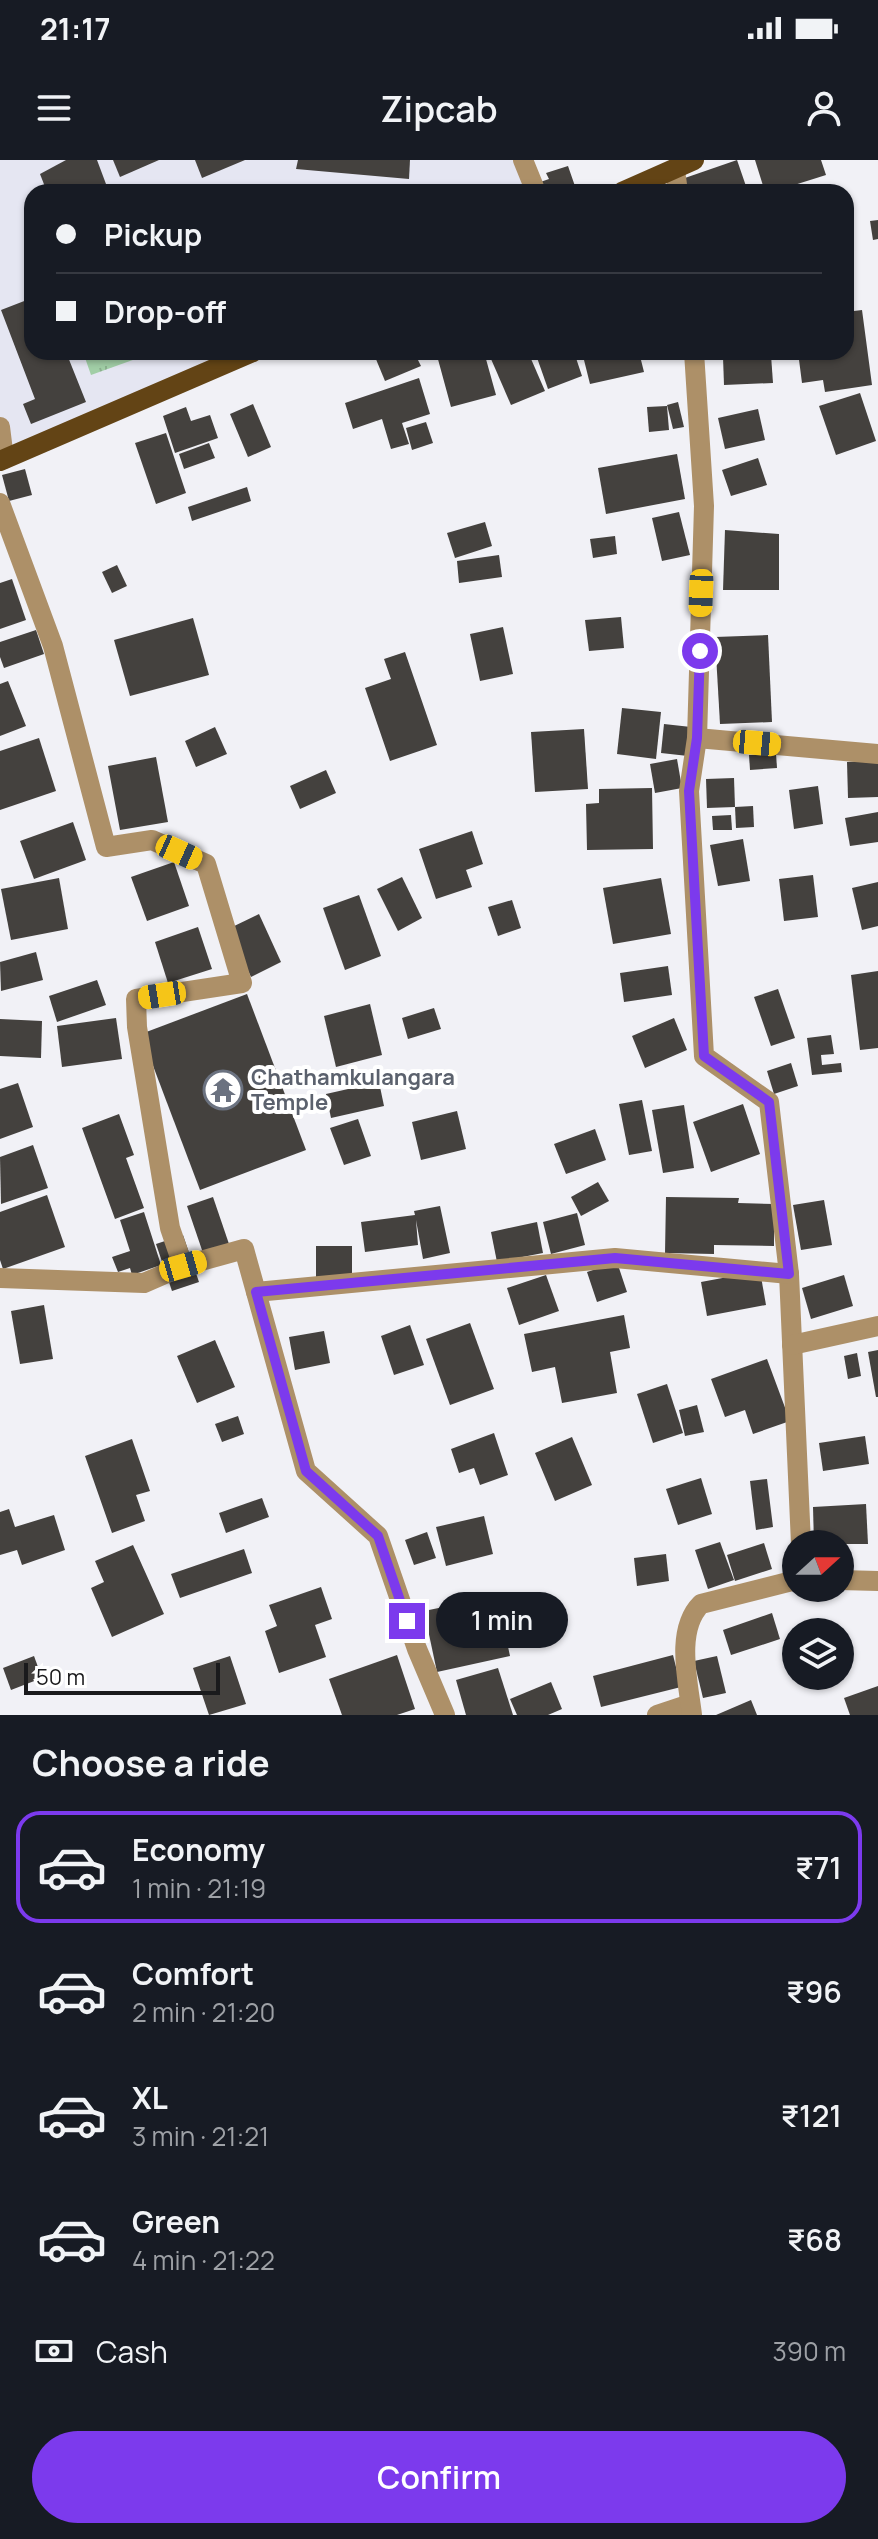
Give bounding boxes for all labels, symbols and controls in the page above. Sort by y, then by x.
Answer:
text: 21:17 [40,8,110,49]
text: Zipcab [380,84,498,133]
icon: menu [32,86,76,130]
icon: person [802,86,846,130]
text: Pickup [104,214,202,255]
text: Drop-off [104,291,226,332]
car [688,569,714,617]
route start [682,633,718,669]
car [732,729,782,757]
car [152,831,206,873]
car [136,979,188,1011]
place label: Chathamkulangara Temple [251,1062,455,1117]
temple icon: Chathamkulangara Temple [202,1069,244,1111]
car [157,1248,209,1284]
north arrow [782,1530,854,1602]
map controls [782,1530,854,1690]
callout: 1 min [435,1593,567,1649]
text: 1 min [471,1602,533,1638]
route end [389,1603,425,1639]
button: layers [782,1618,854,1690]
scale bar [24,1659,220,1695]
text: 50 m [36,1662,85,1692]
text: Choose a ride [32,1738,270,1787]
text: Economy [132,1829,265,1870]
icon: car [36,1831,108,1903]
text: ₹71 [795,1847,842,1888]
text: 1 min · 21:19 [132,1870,266,1906]
text: Comfort [132,1953,254,1994]
icon: car [36,1955,108,2027]
text: ₹96 [786,1971,842,2012]
text: 2 min · 21:20 [132,1994,275,2030]
text: XL [132,2077,168,2118]
icon: car [36,2079,108,2151]
text: ₹121 [781,2095,842,2136]
text: 3 min · 21:21 [132,2118,269,2154]
text: Green [132,2201,220,2242]
icon: car [36,2203,108,2275]
text: ₹68 [787,2219,842,2260]
text: 4 min · 21:22 [132,2242,275,2278]
icon: cash [32,2329,76,2373]
text: Cash [96,2331,168,2372]
text: 390 m [772,2333,846,2369]
button: Confirm [32,2431,846,2523]

